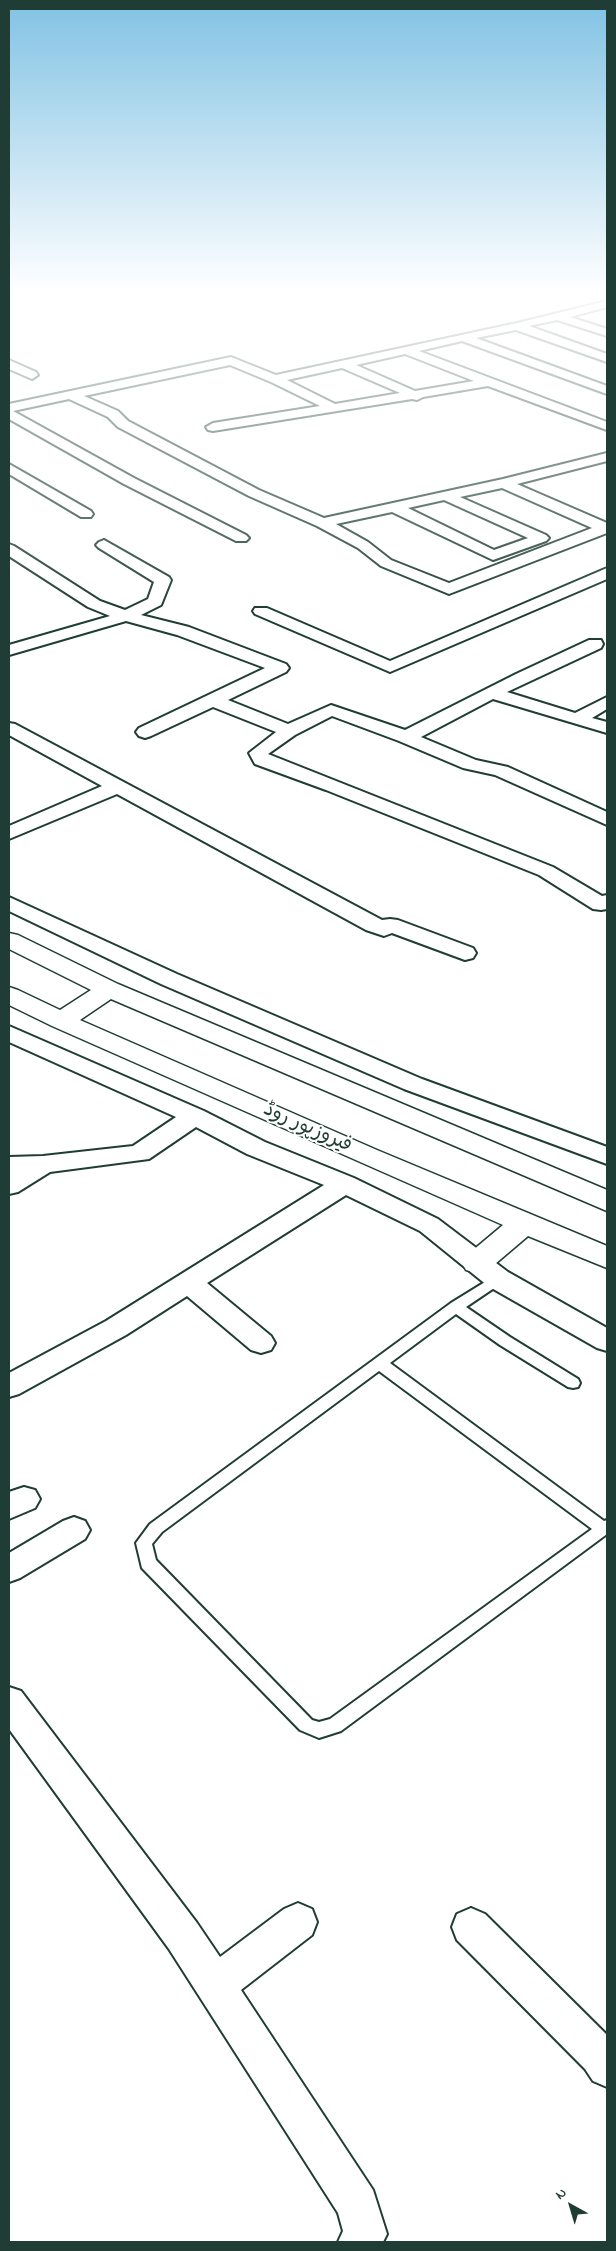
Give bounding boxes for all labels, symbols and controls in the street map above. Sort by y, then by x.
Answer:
street label: فیروزپور روڈ [259,1099,355,1159]
north arrow [546,2181,596,2231]
text: N [551,2183,572,2205]

